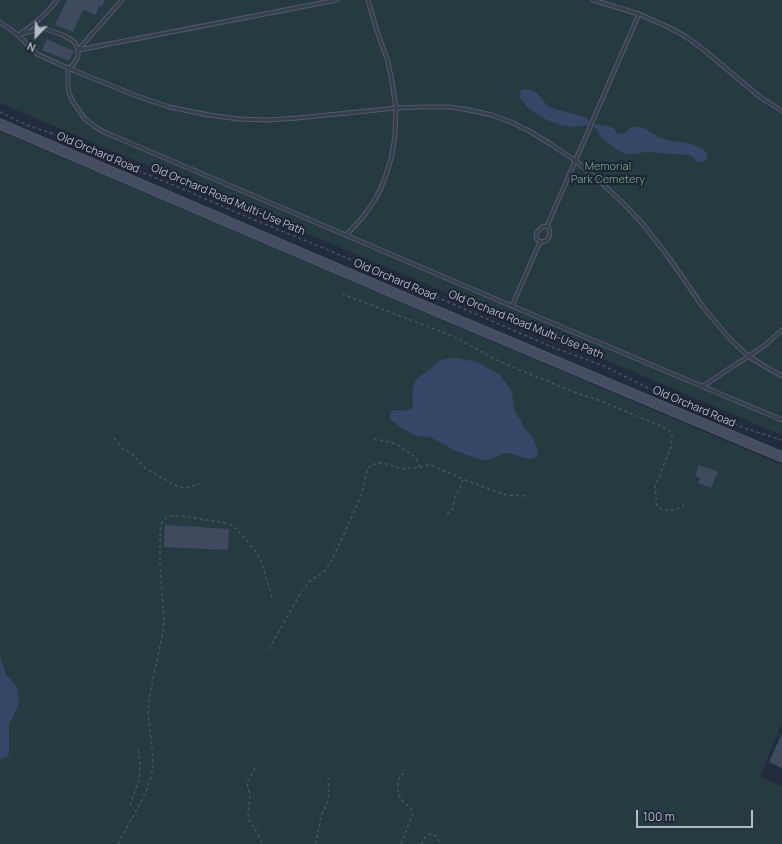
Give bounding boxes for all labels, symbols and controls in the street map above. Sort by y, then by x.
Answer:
north arrow [16,16,56,56]
text: N [25,39,38,56]
street label: Old Orchard Road [55,130,141,176]
park label: Memorial Park Cemetery [571,160,645,186]
street label: Old Orchard Road Multi-Use Path [149,161,307,239]
street label: Old Orchard Road [352,257,438,303]
street label: Old Orchard Road Multi-Use Path [447,288,605,362]
street label: Old Orchard Road [651,384,737,430]
scale bar [638,802,755,828]
text: 100 m [643,808,675,825]

